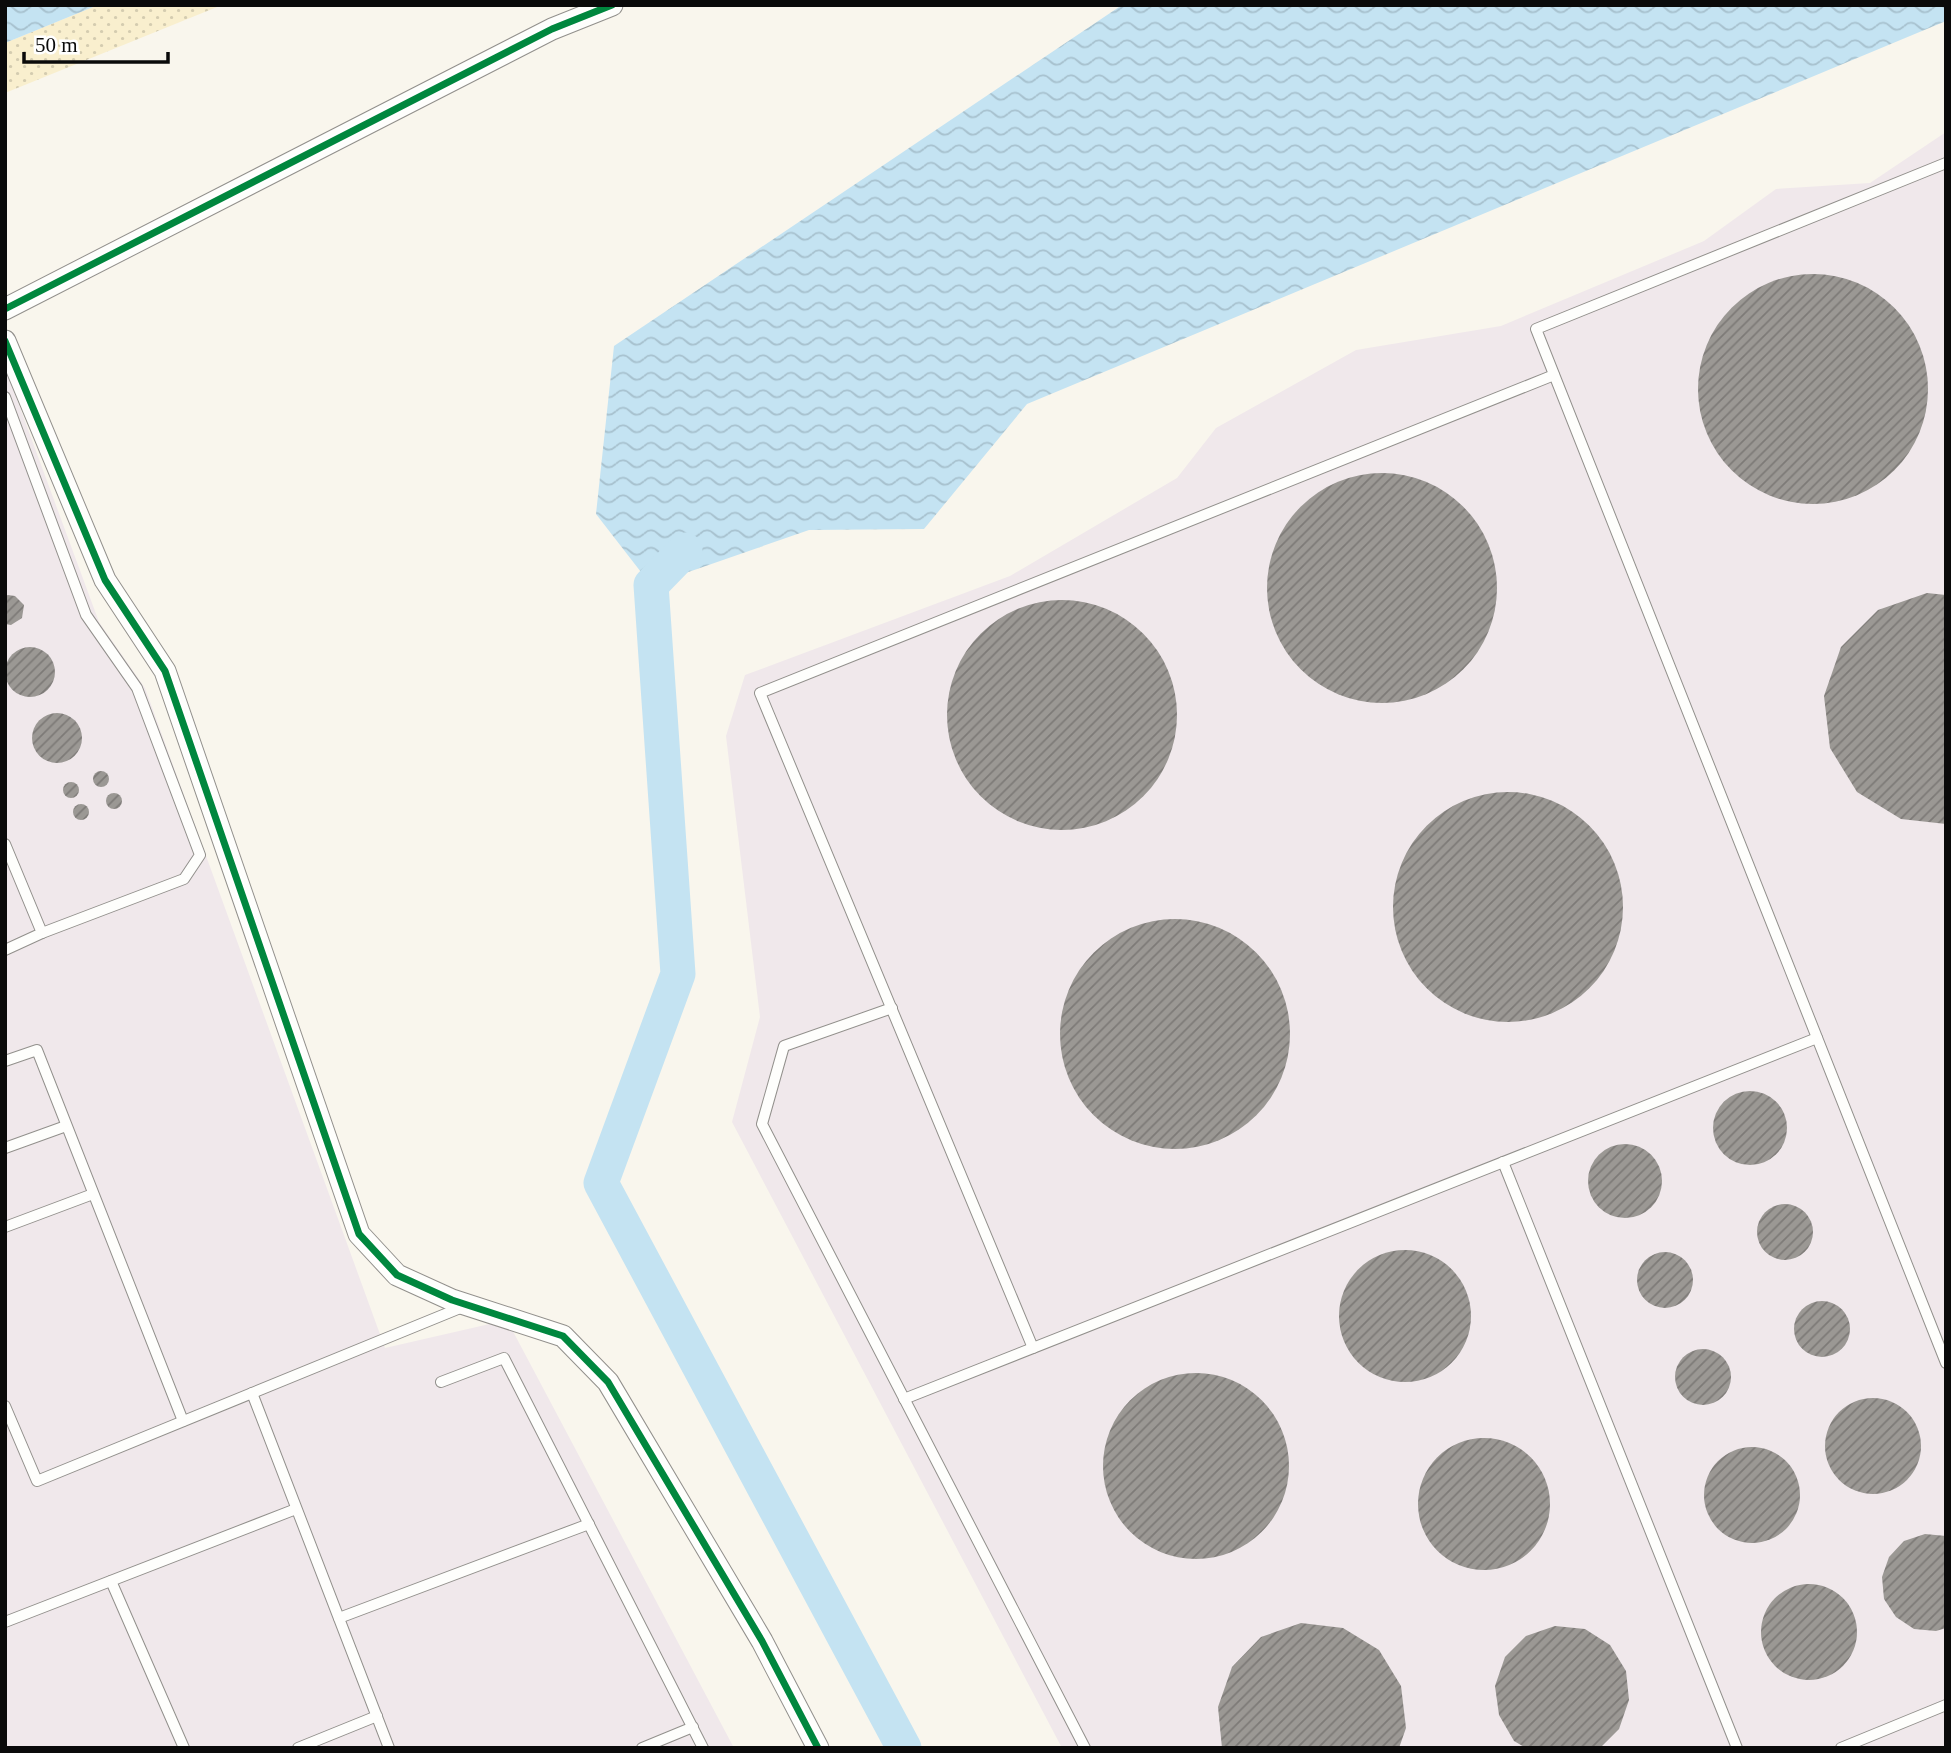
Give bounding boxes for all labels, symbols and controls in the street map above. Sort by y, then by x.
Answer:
scale bar [24,21,168,65]
text: 50 m [35,33,78,57]

